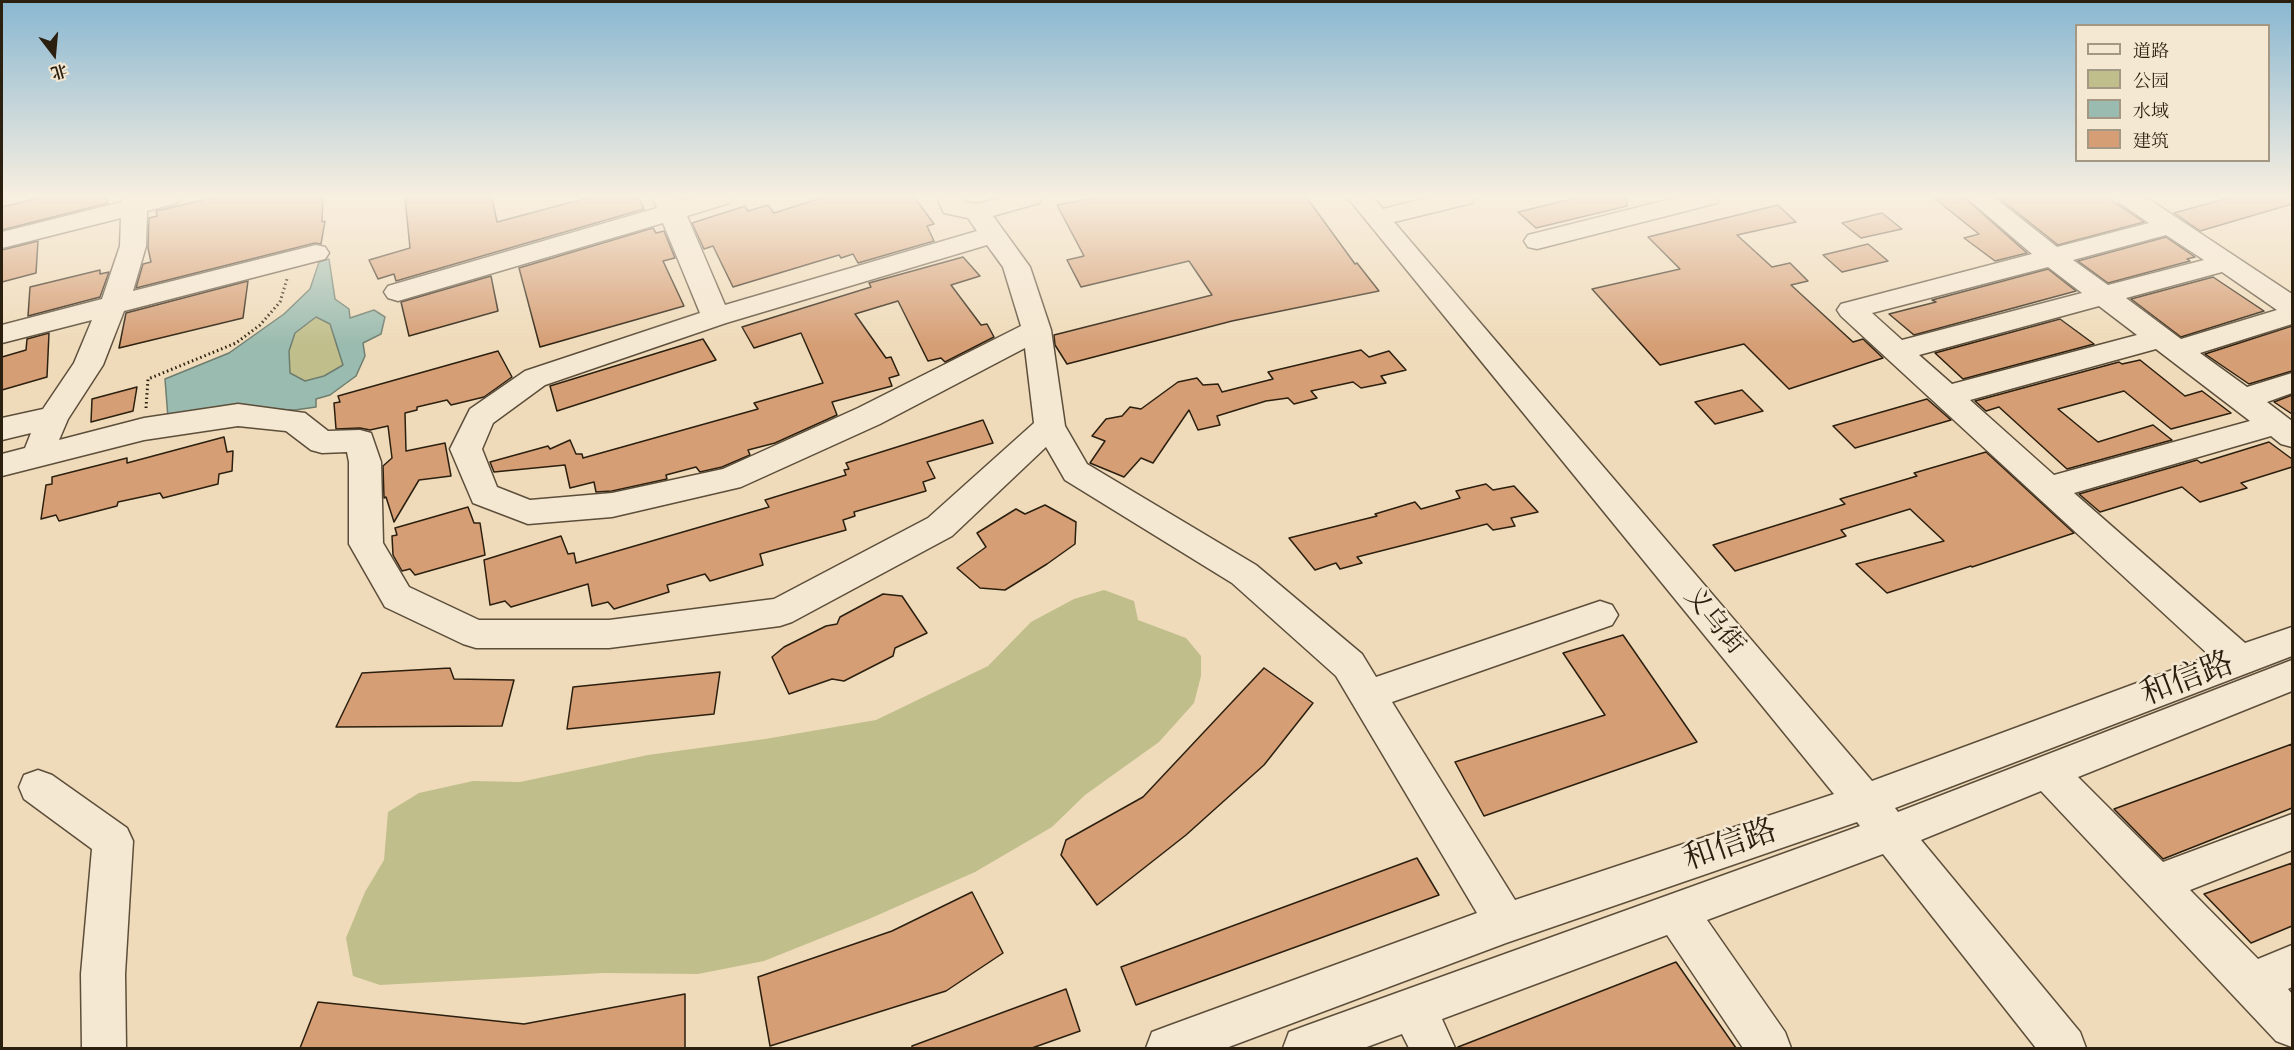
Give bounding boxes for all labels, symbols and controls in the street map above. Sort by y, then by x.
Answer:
north arrow [24,24,84,84]
legend [2075,24,2270,162]
text: 道路 [2133,40,2169,63]
text: 北 [49,59,69,83]
text: 公园 [2133,70,2169,93]
text: 水域 [2133,100,2169,123]
text: 建筑 [2133,130,2169,153]
street label: 义乌街 [1676,582,1750,662]
street label: 和信路 [2136,646,2240,716]
street label: 和信路 [1679,813,1783,881]

